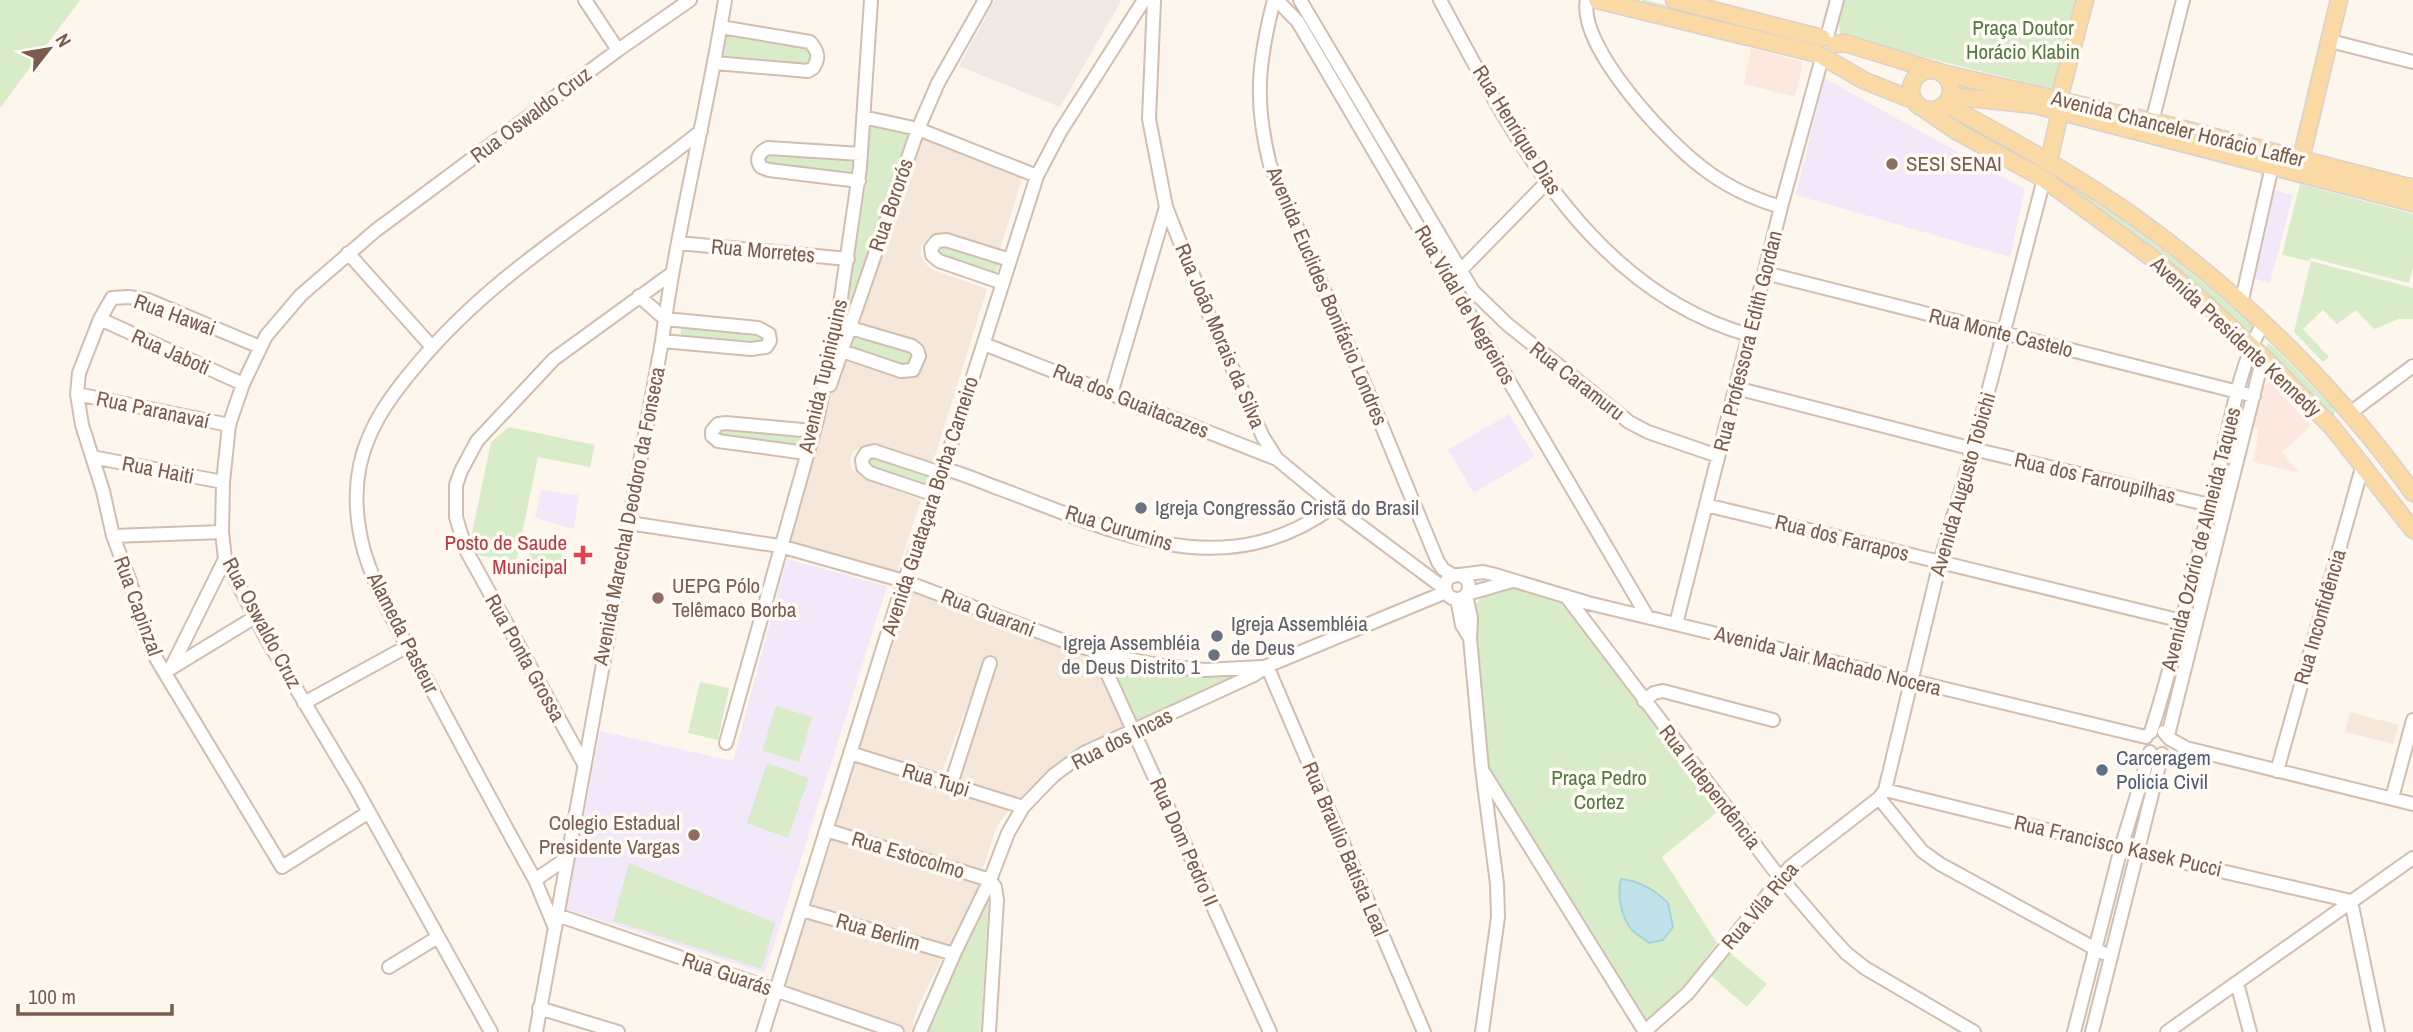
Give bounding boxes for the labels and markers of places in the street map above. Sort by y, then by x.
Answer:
place label: SESI SENAI [1906,149,2002,178]
marker: SESI SENAI [1884,156,1900,172]
place label: Igreja Congressão Cristã do Brasil [1155,493,1419,522]
marker: Igreja Congressão Cristã do Brasil [1133,500,1149,516]
place label: Posto de Saude Municipal [444,528,567,581]
marker: Posto de Saude Municipal [573,545,593,565]
place label: UEPG Pólo Telêmaco Borba [672,571,797,624]
marker: UEPG Pólo Telêmaco Borba [650,590,666,606]
place label: Igreja Assembléia de Deus [1231,609,1368,662]
place label: Igreja Assembléia de Deus Distrito 1 [1061,628,1200,681]
marker: Igreja Assembléia de Deus [1209,628,1225,644]
marker: Igreja Assembléia de Deus Distrito 1 [1206,647,1222,663]
place label: Carceragem Policia Civil [2116,743,2211,796]
marker: Carceragem Policia Civil [2094,762,2110,778]
place label: Colegio Estadual Presidente Vargas [539,808,680,861]
marker: Colegio Estadual Presidente Vargas [686,827,702,843]

